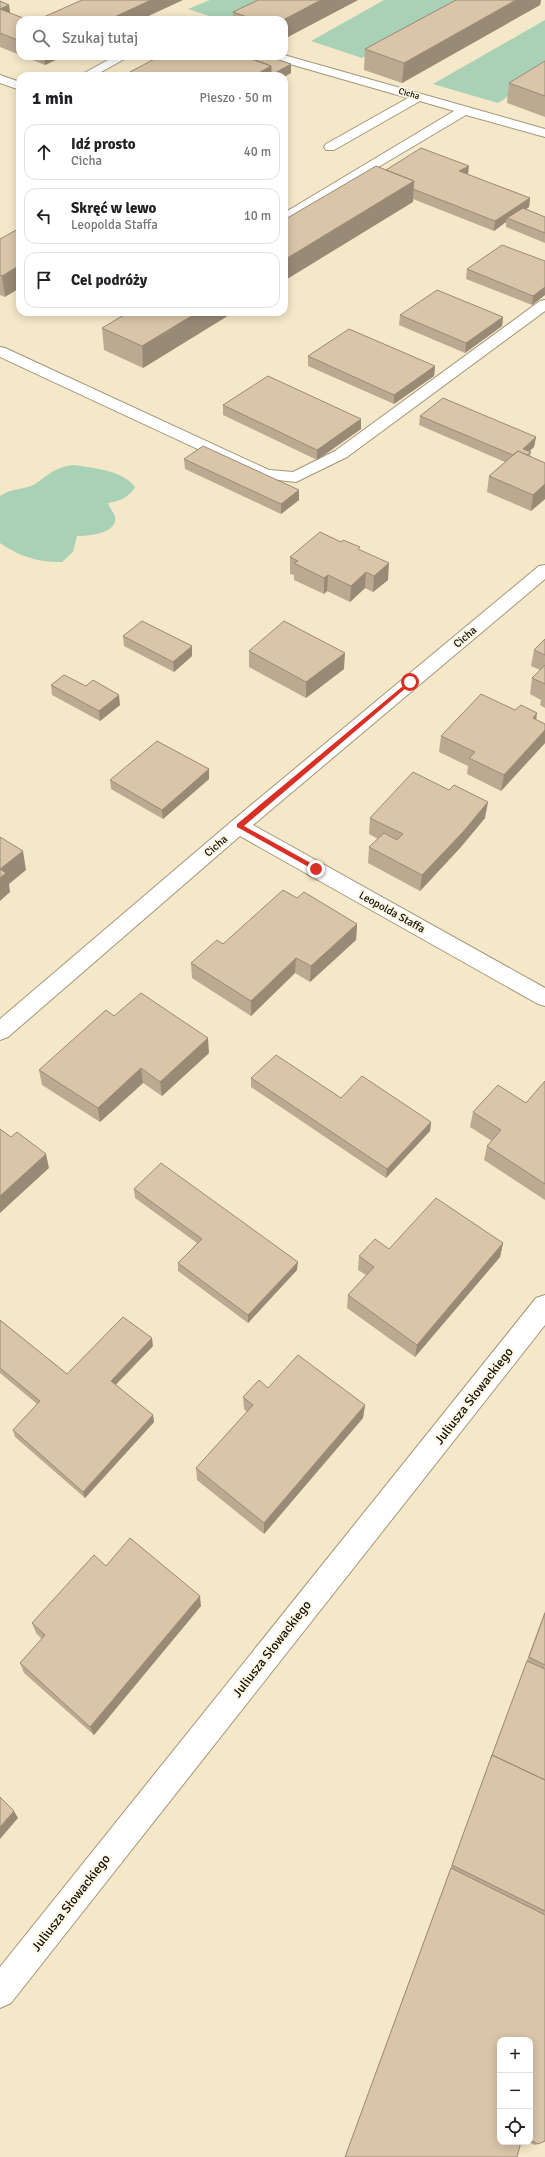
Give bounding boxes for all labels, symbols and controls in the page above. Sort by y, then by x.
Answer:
search box [16,16,288,60]
icon: search [30,27,52,49]
text: Szukaj tutaj [62,29,138,47]
street label: Cicha [397,86,421,102]
text: 1 min [32,88,73,109]
text: Pieszo · 50 m [200,90,272,106]
text: Idź prosto [71,135,135,153]
icon: ahead [33,141,55,163]
text: 40 m [244,144,271,160]
text: Cicha [71,153,102,169]
text: Skręć w lewo [71,199,156,217]
icon: left [33,205,55,227]
text: 10 m [244,208,271,224]
text: Leopolda Staffa [71,217,158,233]
icon: arrive [33,269,55,291]
text: Cel podróży [71,271,147,289]
street label: Cicha [451,623,480,650]
route start [401,673,419,691]
street label: Cicha [202,832,231,860]
route end [307,860,325,878]
street label: Leopolda Staffa [357,889,428,936]
street label: Juliusza Słowackiego [431,1344,517,1448]
street label: Juliusza Słowackiego [229,1597,315,1701]
street label: Juliusza Słowackiego [28,1851,114,1955]
map controls [497,2037,533,2145]
button: + [497,2037,533,2073]
button: − [497,2073,533,2109]
button: locate [497,2109,533,2145]

